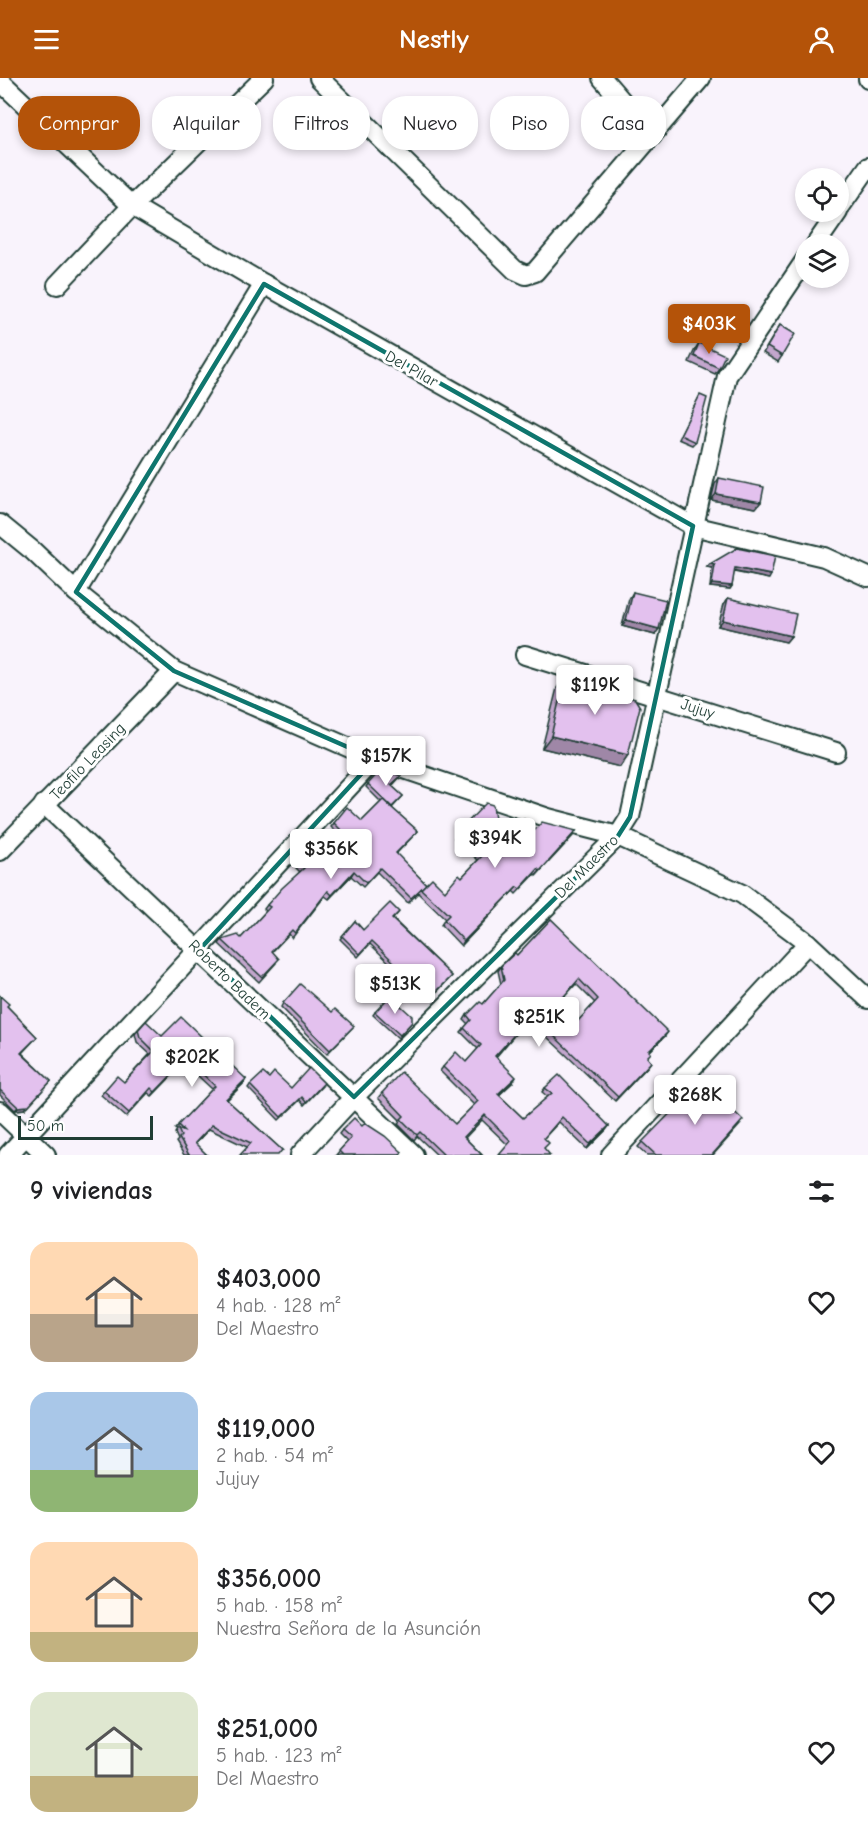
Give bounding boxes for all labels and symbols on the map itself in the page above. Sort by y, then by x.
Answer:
pin: $403K [667,304,751,355]
street label: Del Pilar [382,347,442,391]
pin: $119K [553,665,637,716]
street label: Jujuy [678,695,718,723]
street label: Teofilo Leasing [46,719,129,804]
pin: $157K [344,736,428,787]
pin: $394K [453,818,537,869]
pin: $356K [289,829,373,880]
street label: Del Maestro [551,831,622,902]
street label: Roberto Badem [185,936,274,1023]
pin: $513K [353,964,437,1015]
pin: $251K [497,997,581,1048]
pin: $202K [150,1037,234,1088]
pin: $268K [653,1075,737,1126]
scale bar [18,1113,153,1140]

